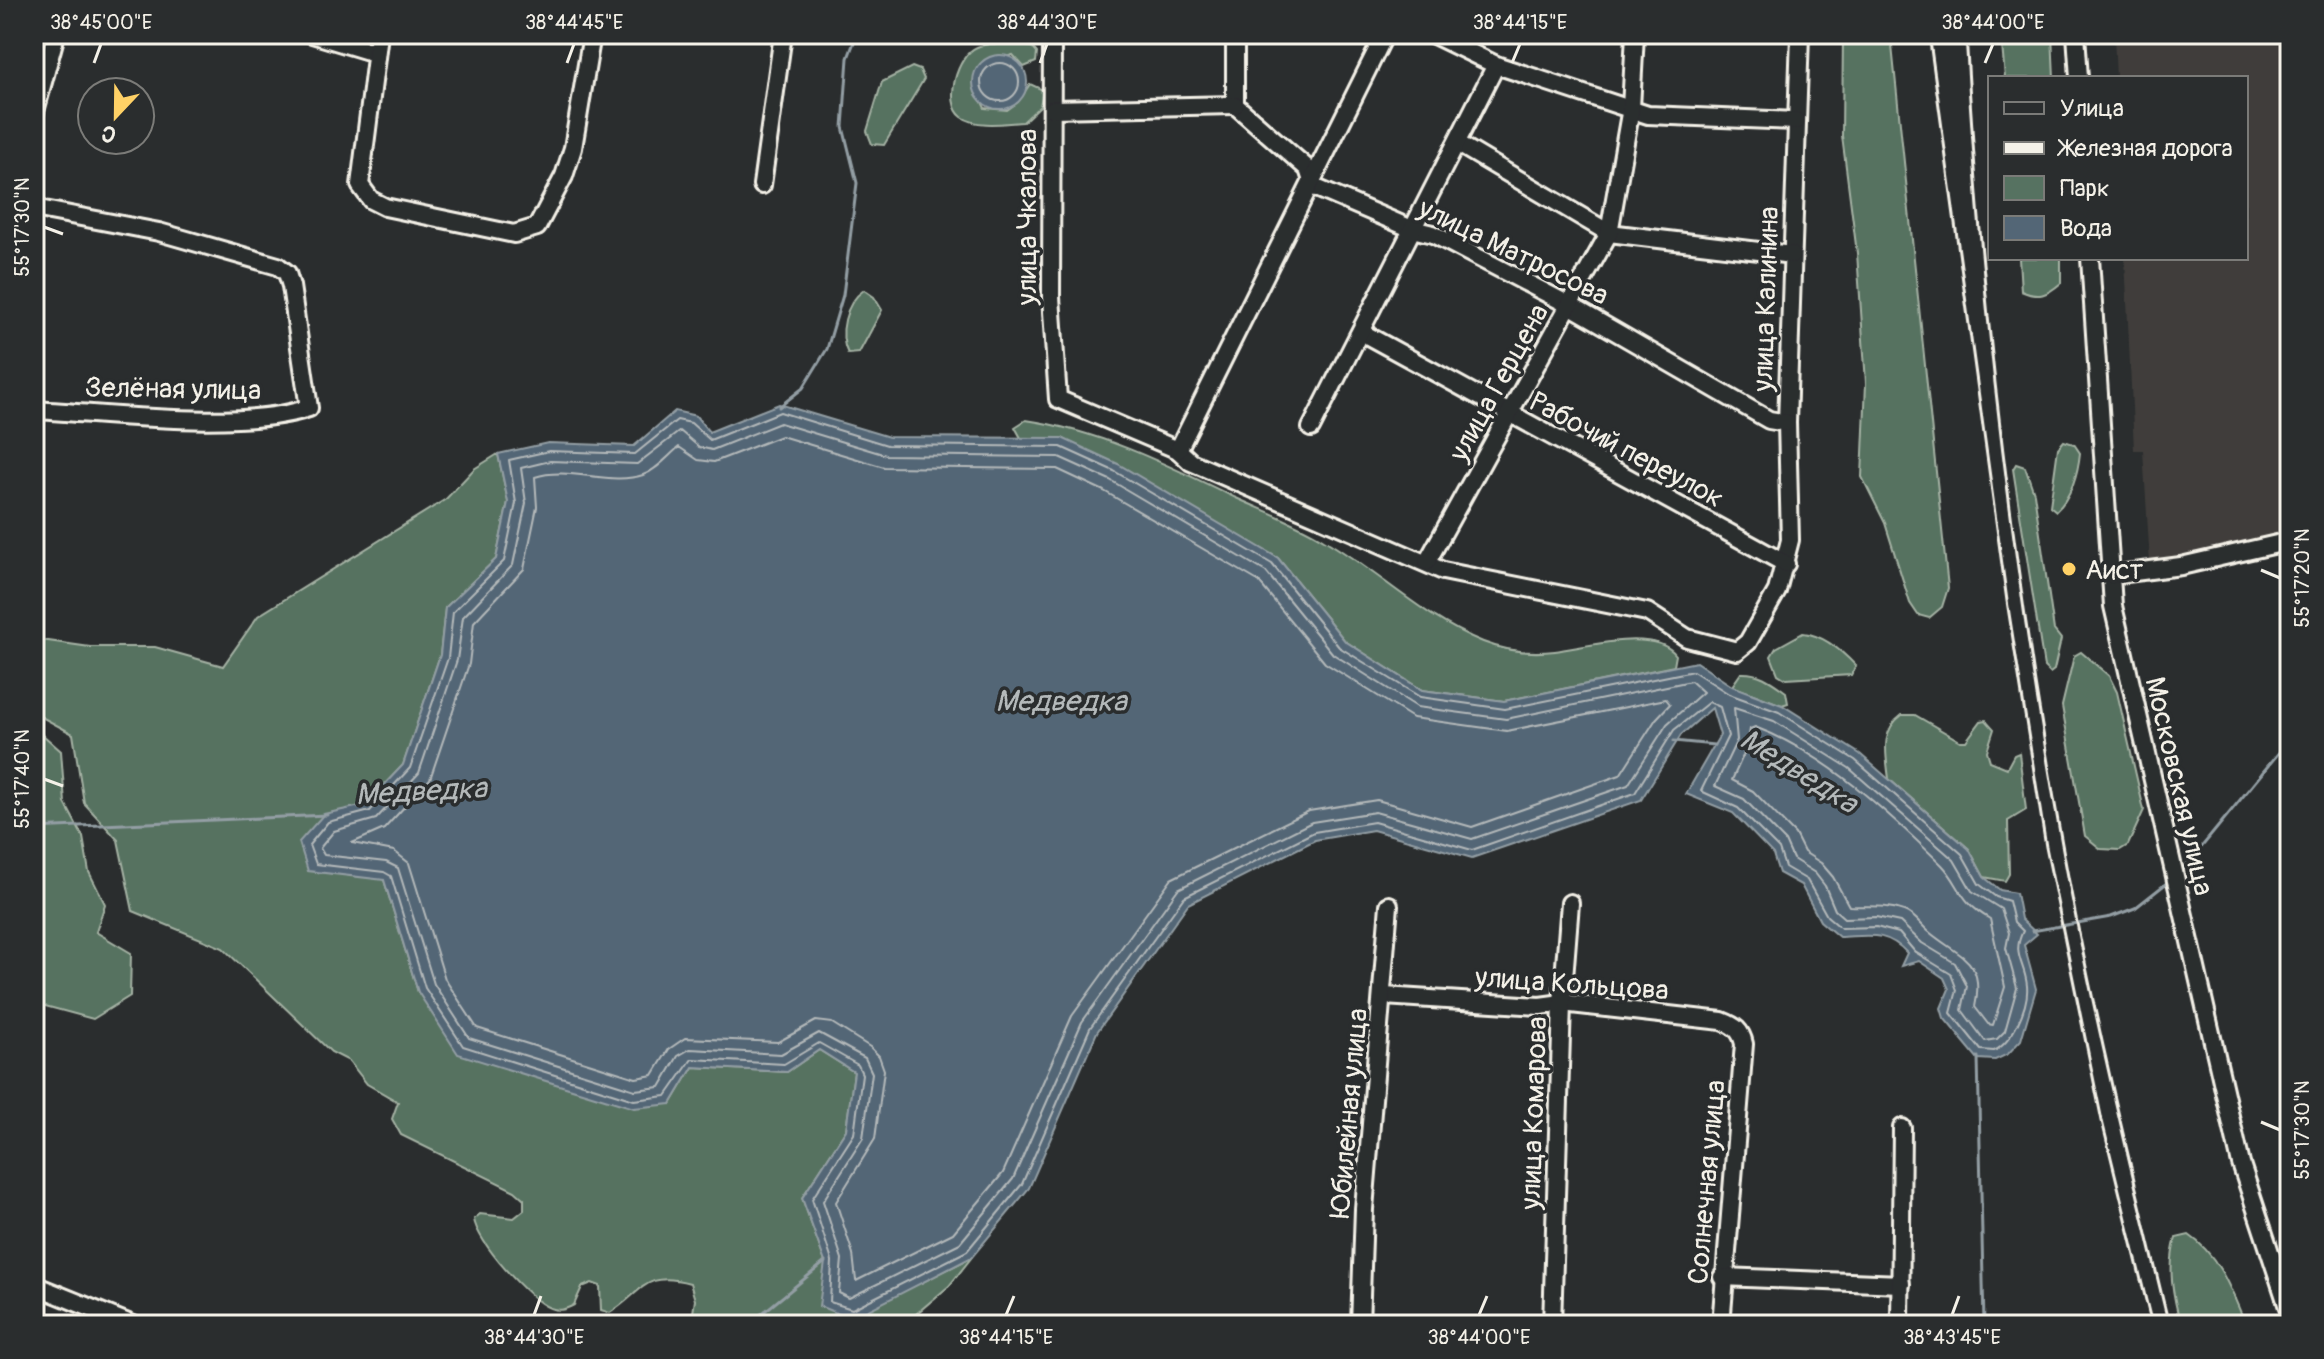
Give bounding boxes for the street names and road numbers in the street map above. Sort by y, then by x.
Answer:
street label: улица Чкалова [1010,129,1045,306]
street label: улица Матросова [1412,191,1614,314]
street label: улица Калинина [1746,206,1787,393]
street label: улица Герцена [1441,298,1557,468]
street label: Зелёная улица [84,370,261,409]
street label: Рабочий переулок [1523,385,1729,516]
street label: Московская улица [2136,674,2221,899]
street label: улица Кольцова [1473,960,1670,1009]
street label: Юбилейная улица [1323,1007,1376,1220]
street label: улица Комарова [1514,1016,1555,1211]
street label: Солнечная улица [1681,1079,1734,1286]

